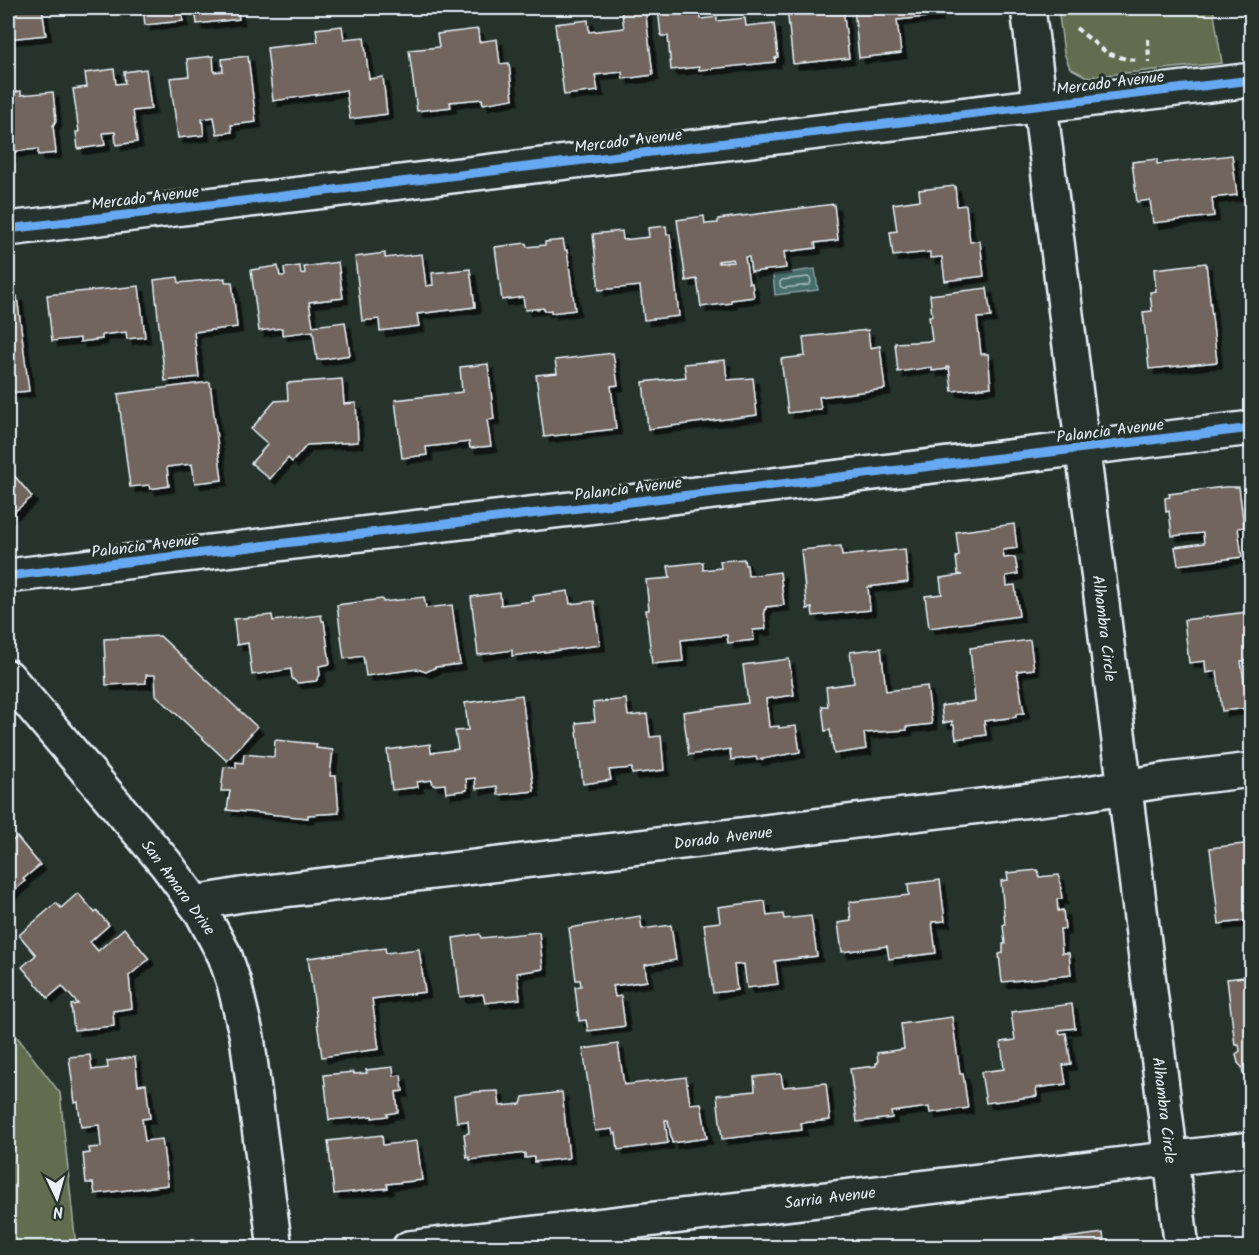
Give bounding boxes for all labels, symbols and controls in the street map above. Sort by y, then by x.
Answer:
street label: Mercado Avenue [1055,64,1166,103]
street label: Mercado Avenue [573,122,684,161]
street label: Mercado Avenue [90,179,201,218]
street label: Palancia Avenue [1055,412,1165,450]
street label: Palancia Avenue [573,470,683,508]
street label: Palancia Avenue [90,527,200,565]
street label: Alhambra Circle [1085,574,1122,683]
street label: Dorado Avenue [672,820,774,857]
street label: San Amaro Drive [134,835,221,941]
street label: Alhambra Circle [1145,1056,1182,1165]
north arrow [27,1168,87,1228]
street label: Sarria Avenue [783,1181,877,1216]
text: N [52,1199,64,1224]

